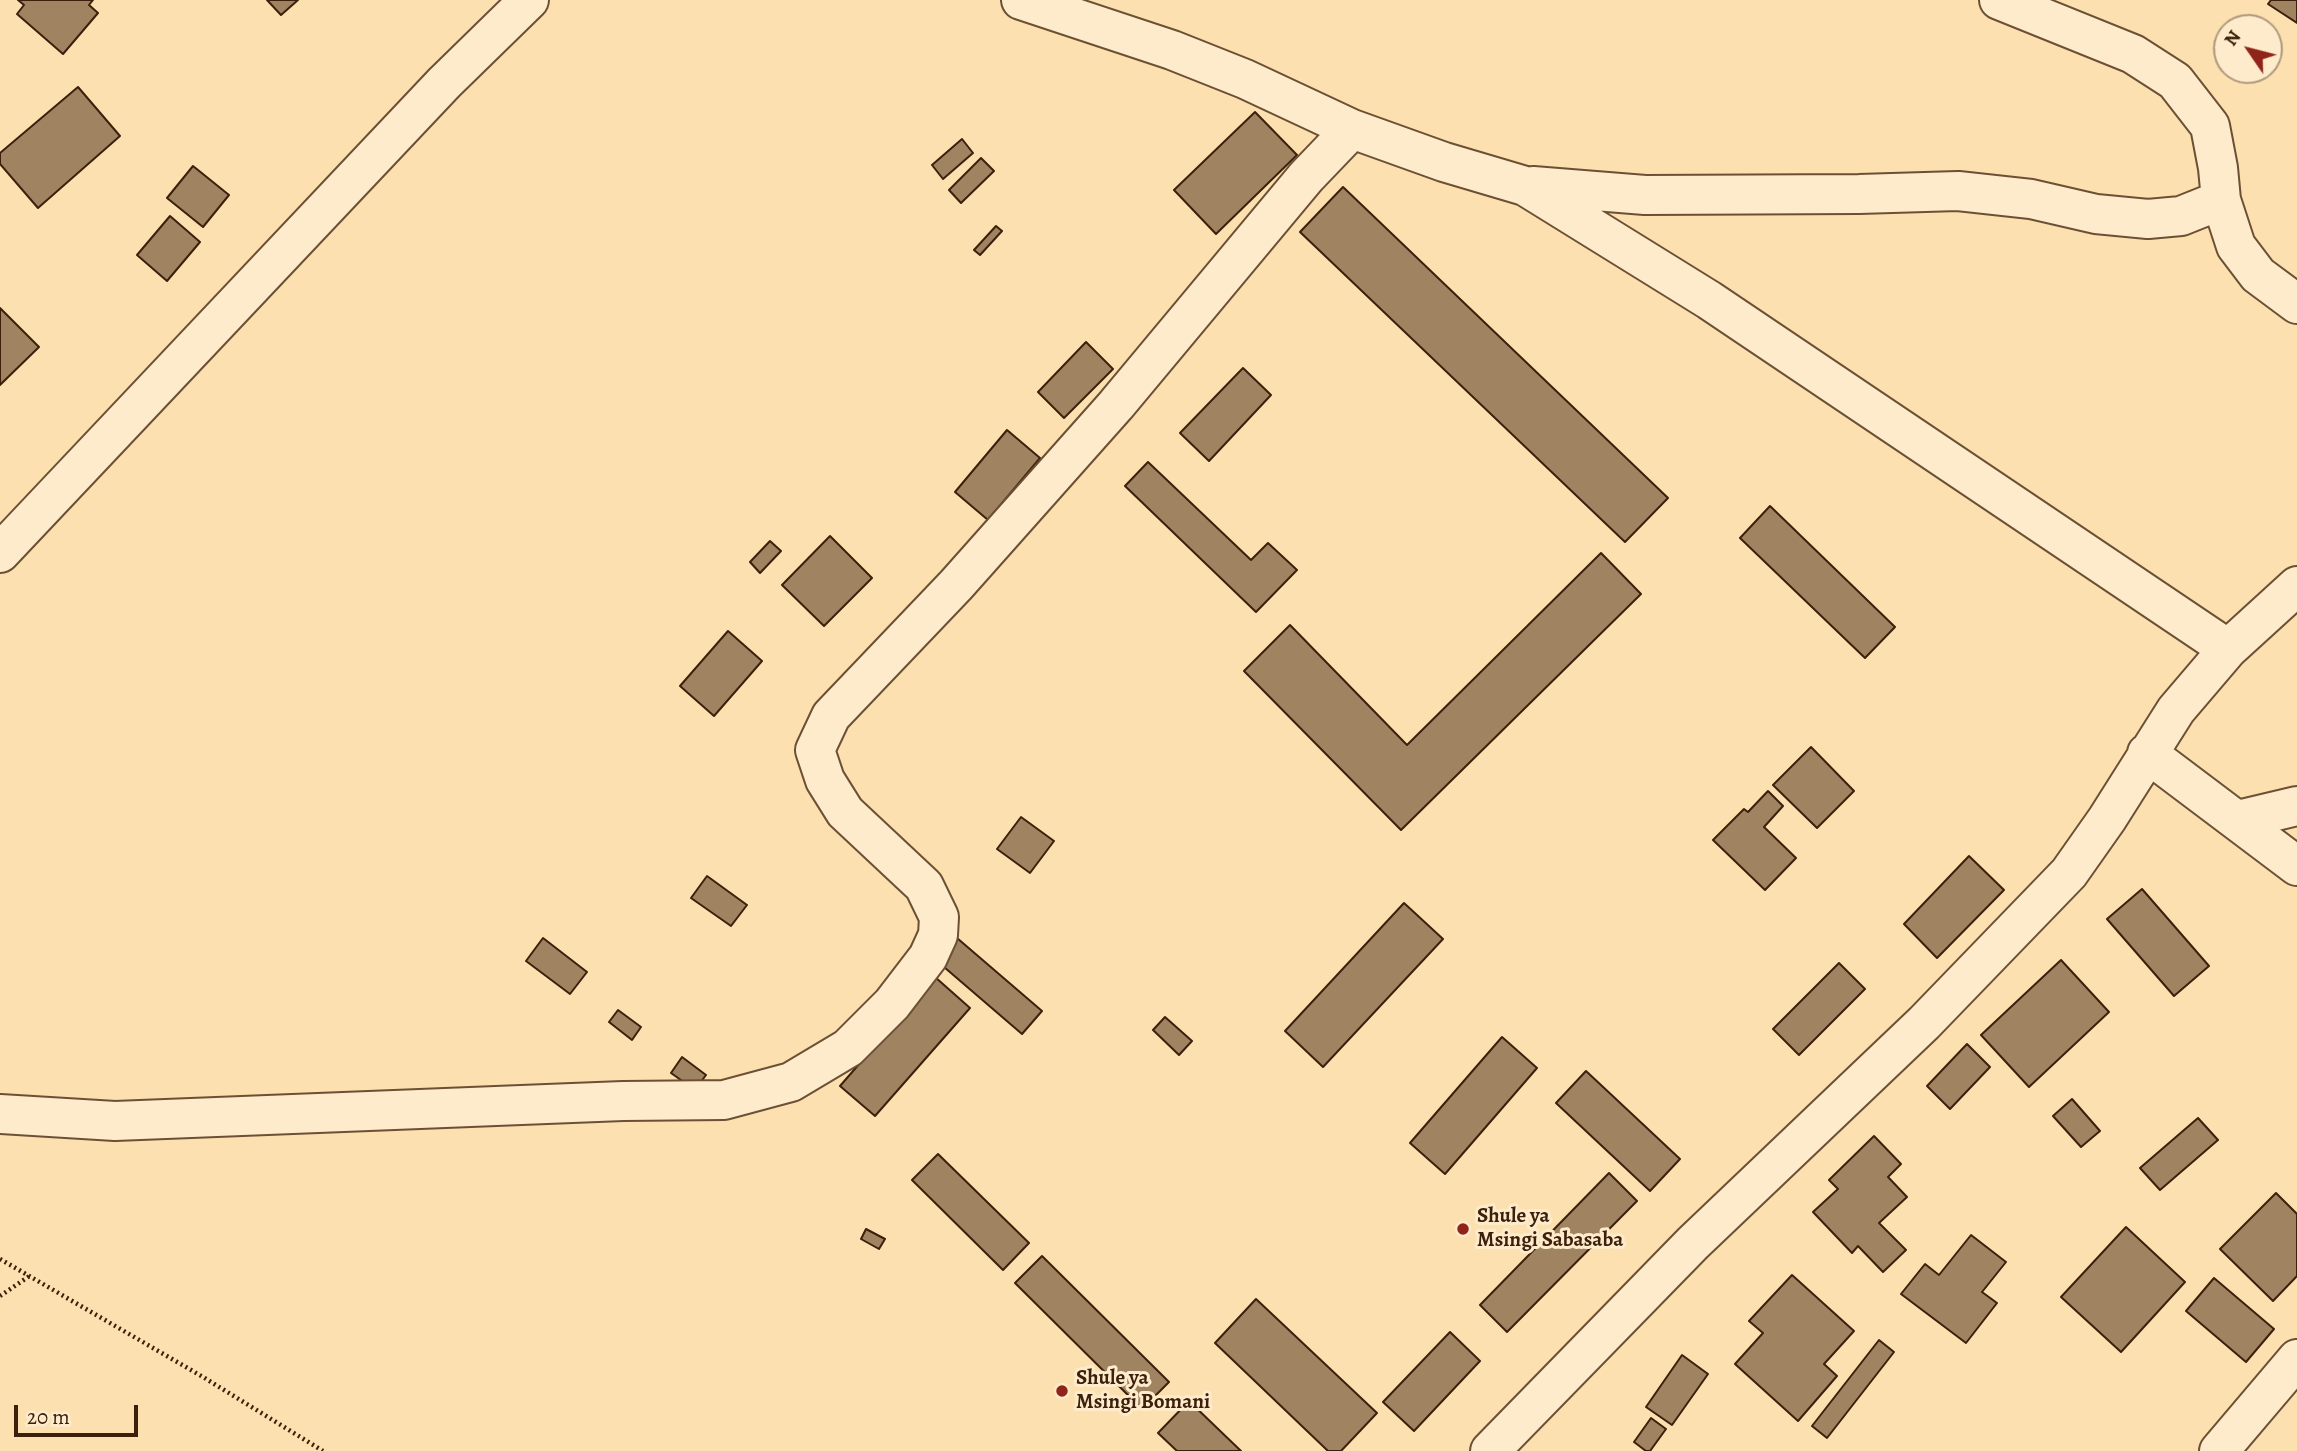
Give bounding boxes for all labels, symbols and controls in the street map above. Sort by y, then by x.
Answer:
north arrow [2213,14,2283,84]
text: N [2218,25,2247,51]
place label: Shule ya Msingi Sabasaba [1477,1204,1623,1254]
marker: Shule ya Msingi Sabasaba [1455,1221,1471,1237]
place label: Shule ya Msingi Bomani [1076,1366,1210,1416]
marker: Shule ya Msingi Bomani [1054,1383,1070,1399]
scale bar [18,1392,142,1436]
text: 20 m [27,1403,70,1431]

